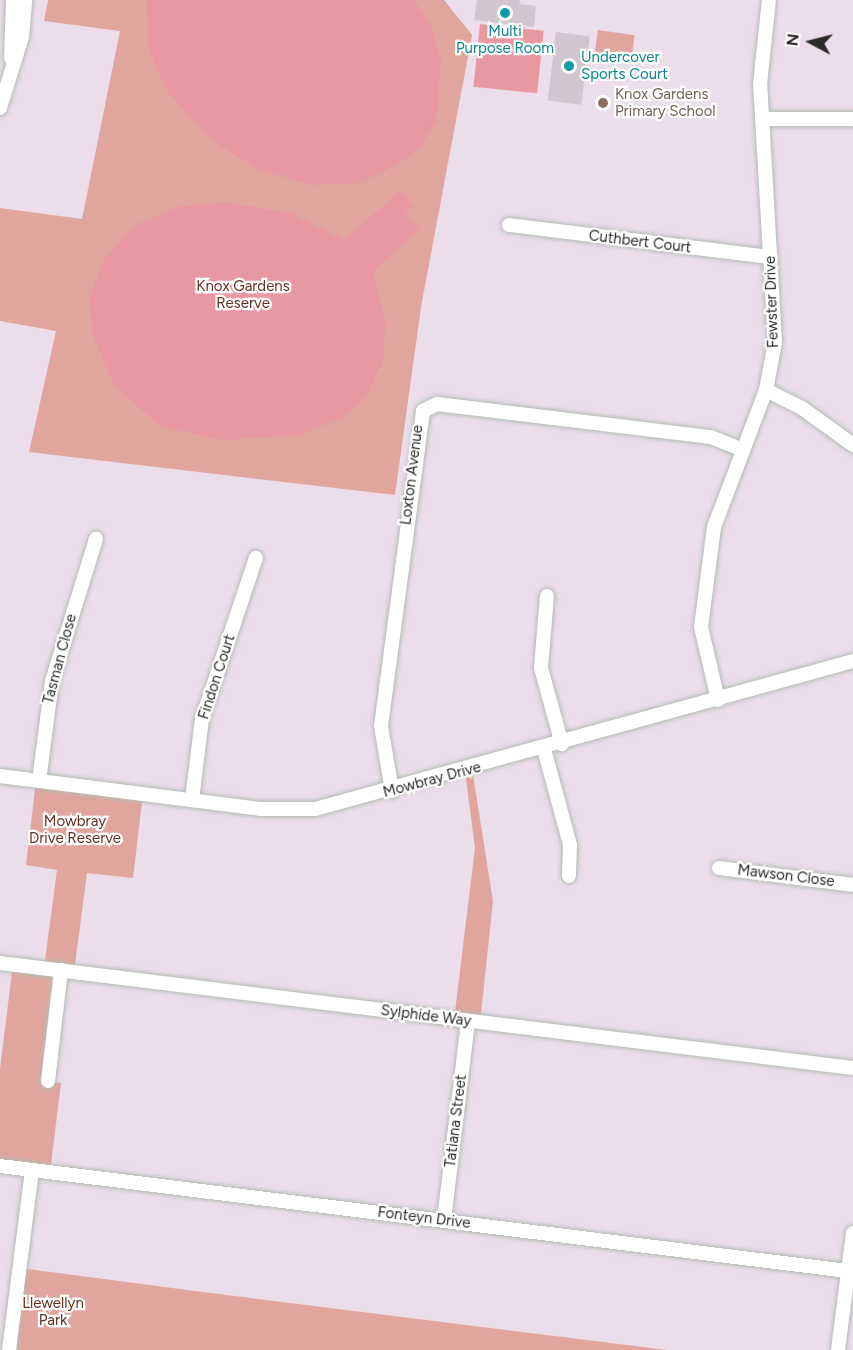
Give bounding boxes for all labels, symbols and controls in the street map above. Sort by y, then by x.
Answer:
marker: Multi Purpose Room [498,6,512,20]
north arrow [781,12,841,72]
place label: Multi Purpose Room [456,22,554,57]
text: N [782,32,803,47]
place label: Undercover Sports Court [581,48,668,83]
marker: Undercover Sports Court [562,59,576,73]
place label: Knox Gardens Primary School [615,85,716,120]
marker: Knox Gardens Primary School [596,96,610,110]
street label: Cuthbert Court [588,227,692,257]
street label: Fewster Drive [761,256,783,348]
park label: Knox Gardens Reserve [196,277,290,312]
street label: Loxton Avenue [397,424,427,526]
street label: Tasman Close [39,612,81,706]
street label: Findon Court [195,632,239,722]
street label: Mowbray Drive [381,758,483,802]
park label: Mowbray Drive Reserve [29,812,121,847]
street label: Mawson Close [736,861,836,891]
street label: Sylphide Way [380,1002,472,1030]
street label: Tatiana Street [441,1073,471,1169]
street label: Fonteyn Drive [377,1203,471,1233]
park label: Llewellyn Park [22,1294,84,1329]

